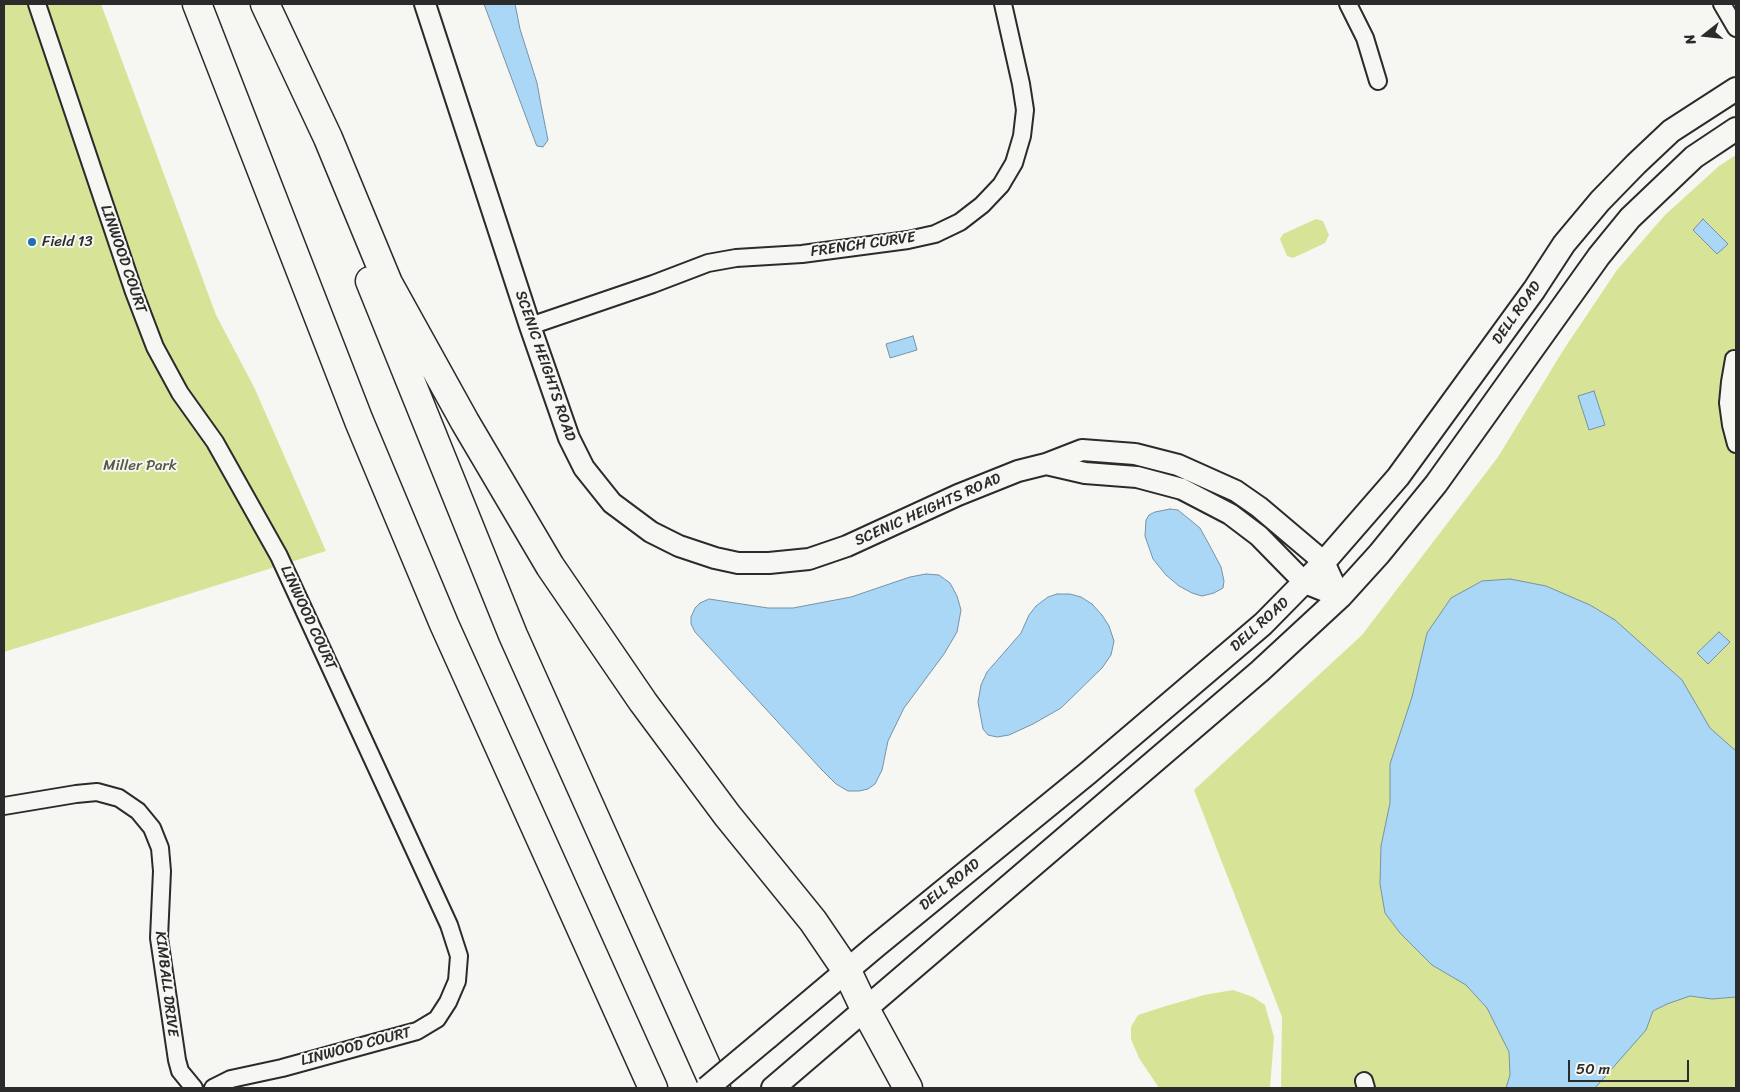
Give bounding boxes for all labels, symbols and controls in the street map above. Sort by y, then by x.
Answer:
north arrow [1680,10,1730,60]
text: N [1677,31,1703,47]
street label: LINWOOD COURT [96,203,150,315]
street label: FRENCH CURVE [809,229,917,261]
place label: Field 13 [42,233,93,251]
marker: Field 13 [26,236,38,248]
street label: DELL ROAD [1489,278,1545,348]
street label: SCENIC HEIGHTS ROAD [511,288,579,444]
park label: Miller Park [103,457,177,475]
street label: SCENIC HEIGHTS ROAD [852,470,1004,550]
street label: LINWOOD COURT [276,563,340,673]
street label: DELL ROAD [1227,594,1293,656]
street label: DELL ROAD [916,855,984,915]
street label: KIMBALL DRIVE [151,930,181,1038]
street label: LINWOOD COURT [299,1024,413,1070]
scale bar [1570,1050,1691,1082]
text: 50 m [1576,1056,1610,1082]

